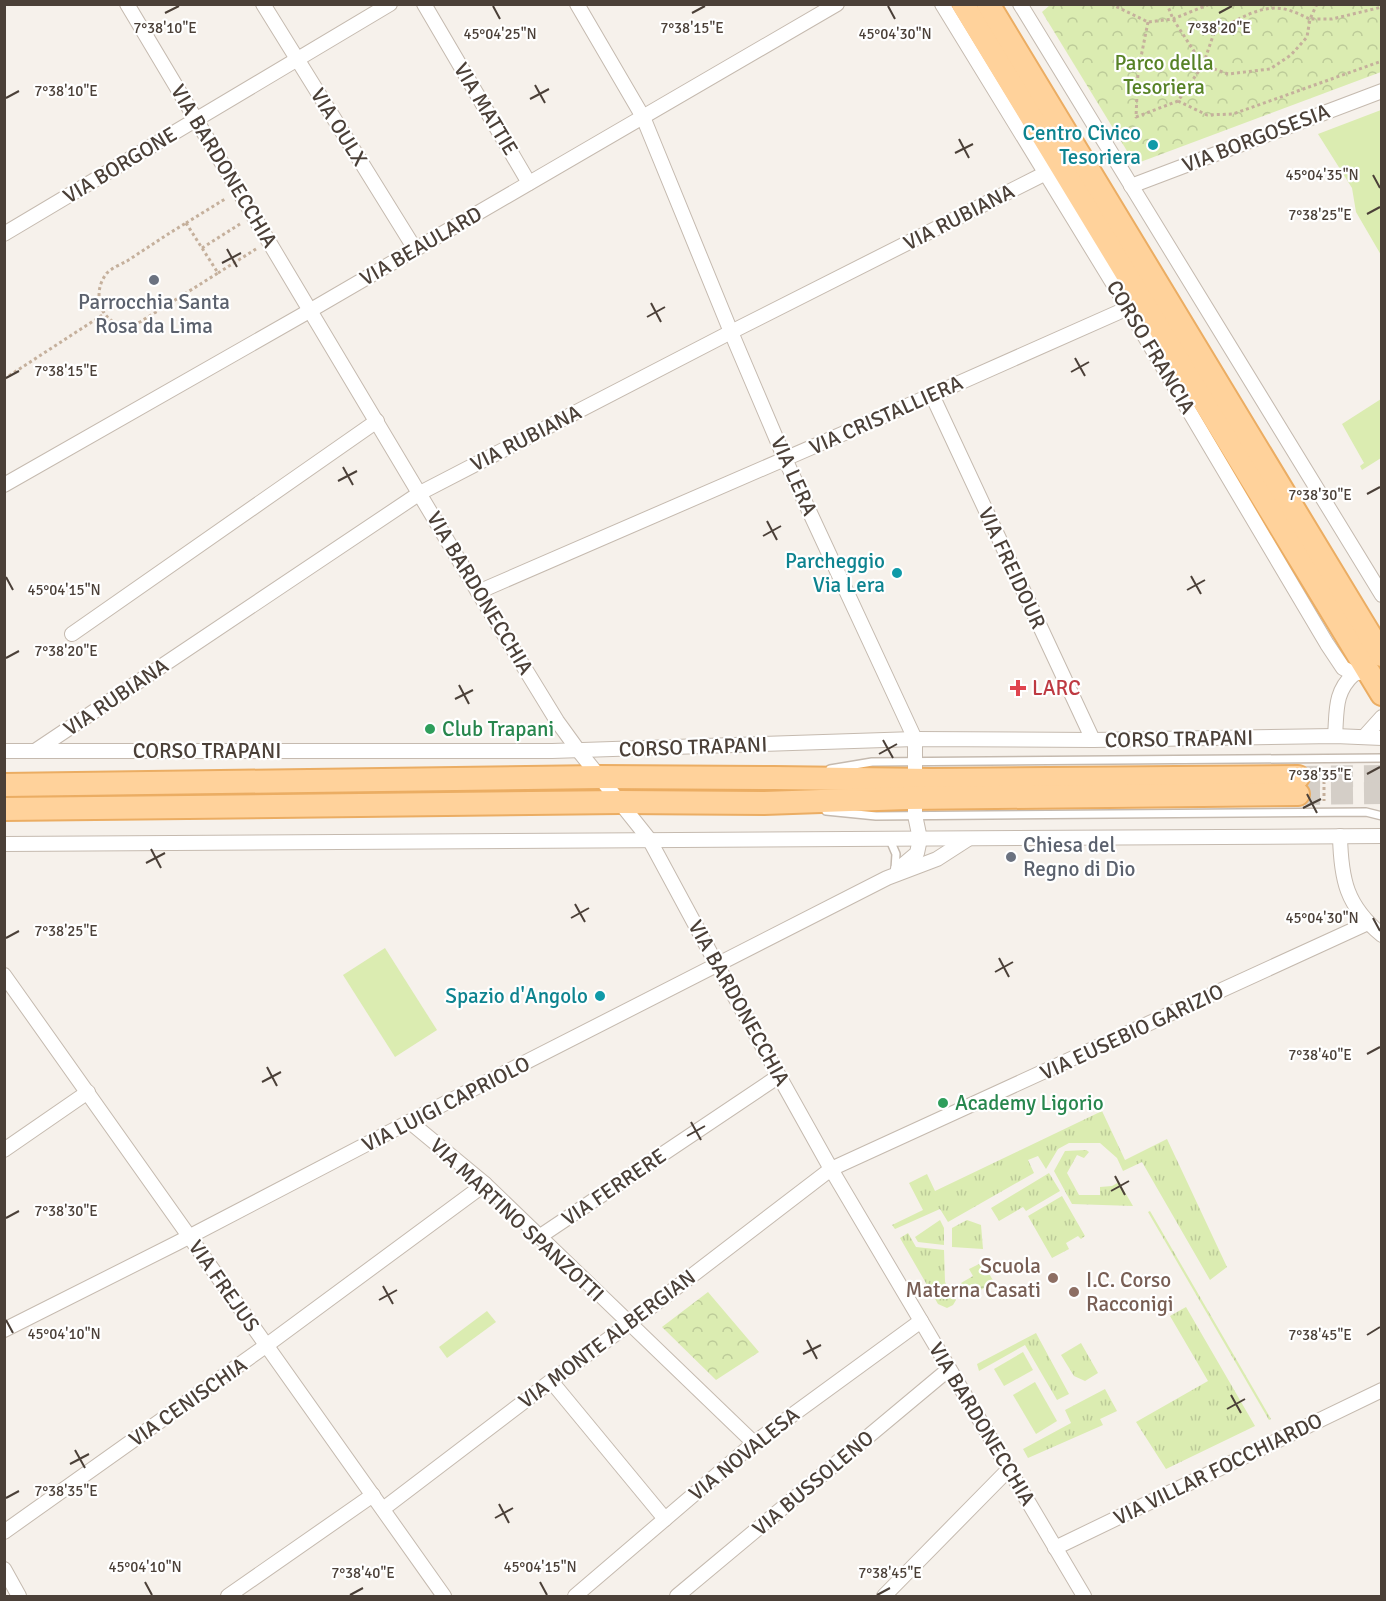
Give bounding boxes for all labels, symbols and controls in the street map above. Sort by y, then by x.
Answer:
text: 7°38'10"E [133,19,197,37]
text: 7°38'15"E [660,19,724,37]
text: 7°38'20"E [1187,19,1251,37]
text: 45°04'25"N [463,25,537,43]
text: 45°04'30"N [858,25,932,43]
park label: Parco della Tesoriera [1114,50,1214,100]
street label: VIA MATTIE [448,58,524,160]
street label: VIA BARDONECCHIA [165,80,283,252]
text: 7°38'10"E [34,82,98,100]
street label: VIA OULX [305,83,373,171]
street label: VIA BORGOSESIA [1179,98,1334,178]
place label: Centro Civico Tesoriera [1022,120,1141,170]
street label: VIA BORGONE [59,121,181,209]
marker: Centro Civico Tesoriera [1146,138,1160,152]
text: 45°04'35"N [1285,166,1359,184]
street label: VIA RUBIANA [899,178,1019,256]
street label: VIA BEAULARD [355,201,487,291]
text: 7°38'25"E [1288,206,1352,224]
marker: Parrocchia Santa Rosa da Lima [147,273,161,287]
street label: CORSO FRANCIA [1101,275,1201,419]
place label: Parrocchia Santa Rosa da Lima [78,289,230,339]
text: 7°38'15"E [34,362,98,380]
street label: VIA CRISTALLIERA [805,369,967,460]
street label: VIA RUBIANA [466,399,586,477]
street label: VIA LERA [765,432,823,520]
text: 7°38'30"E [1288,486,1352,504]
street label: VIA FREIDOUR [972,503,1052,633]
street label: VIA BARDONECCHIA [421,507,539,679]
place label: Parcheggio Via Lera [785,548,885,598]
marker: Parcheggio Via Lera [890,566,904,580]
text: 45°04'15"N [27,581,101,599]
text: 7°38'20"E [34,642,98,660]
street label: VIA RUBIANA [59,652,174,742]
place label: LARC [1032,675,1081,701]
marker: LARC [1009,679,1027,697]
place label: Club Trapani [442,716,554,742]
marker: Club Trapani [423,722,437,736]
street label: CORSO TRAPANI [1104,725,1254,753]
street label: CORSO TRAPANI [618,731,768,763]
street label: CORSO TRAPANI [133,738,281,764]
text: 7°38'35"E [1288,766,1352,784]
place label: Chiesa del Regno di Dio [1023,832,1136,882]
marker: Chiesa del Regno di Dio [1004,850,1018,864]
text: 45°04'30"N [1285,909,1359,927]
street label: VIA BARDONECCHIA [683,916,795,1091]
text: 7°38'25"E [34,922,98,940]
street label: VIA EUSEBIO GARIZIO [1036,978,1228,1086]
place label: Spazio d'Angolo [445,983,588,1009]
marker: Spazio d'Angolo [593,989,607,1003]
text: 7°38'40"E [1288,1046,1352,1064]
street label: VIA LUIGI CAPRIOLO [358,1050,534,1158]
place label: Academy Ligorio [955,1090,1104,1116]
marker: Academy Ligorio [936,1096,950,1110]
street label: VIA MARTINO SPANZOTTI [425,1133,609,1307]
street label: VIA FERRERE [557,1143,671,1231]
text: 7°38'30"E [34,1202,98,1220]
street label: VIA FREJUS [183,1235,265,1337]
place label: Scuola Materna Casati [906,1253,1041,1303]
street label: VIA MONTE ALBERGIAN [513,1264,701,1414]
place label: I.C. Corso Racconigi [1086,1267,1173,1317]
marker: Scuola Materna Casati [1046,1271,1060,1285]
marker: I.C. Corso Racconigi [1067,1285,1081,1299]
text: 45°04'10"N [27,1325,101,1343]
text: 7°38'45"E [1288,1326,1352,1344]
street label: VIA BARDONECCHIA [923,1338,1041,1510]
street label: VIA CENISCHIA [124,1352,252,1452]
street label: VIA NOVALESA [684,1401,805,1506]
street label: VIA VILLAR FOCCHIARDO [1110,1407,1326,1531]
street label: VIA BUSSOLENO [747,1425,879,1541]
text: 7°38'35"E [34,1482,98,1500]
text: 45°04'10"N [108,1558,182,1576]
text: 45°04'15"N [503,1558,577,1576]
text: 7°38'40"E [331,1564,395,1582]
text: 7°38'45"E [858,1564,922,1582]

